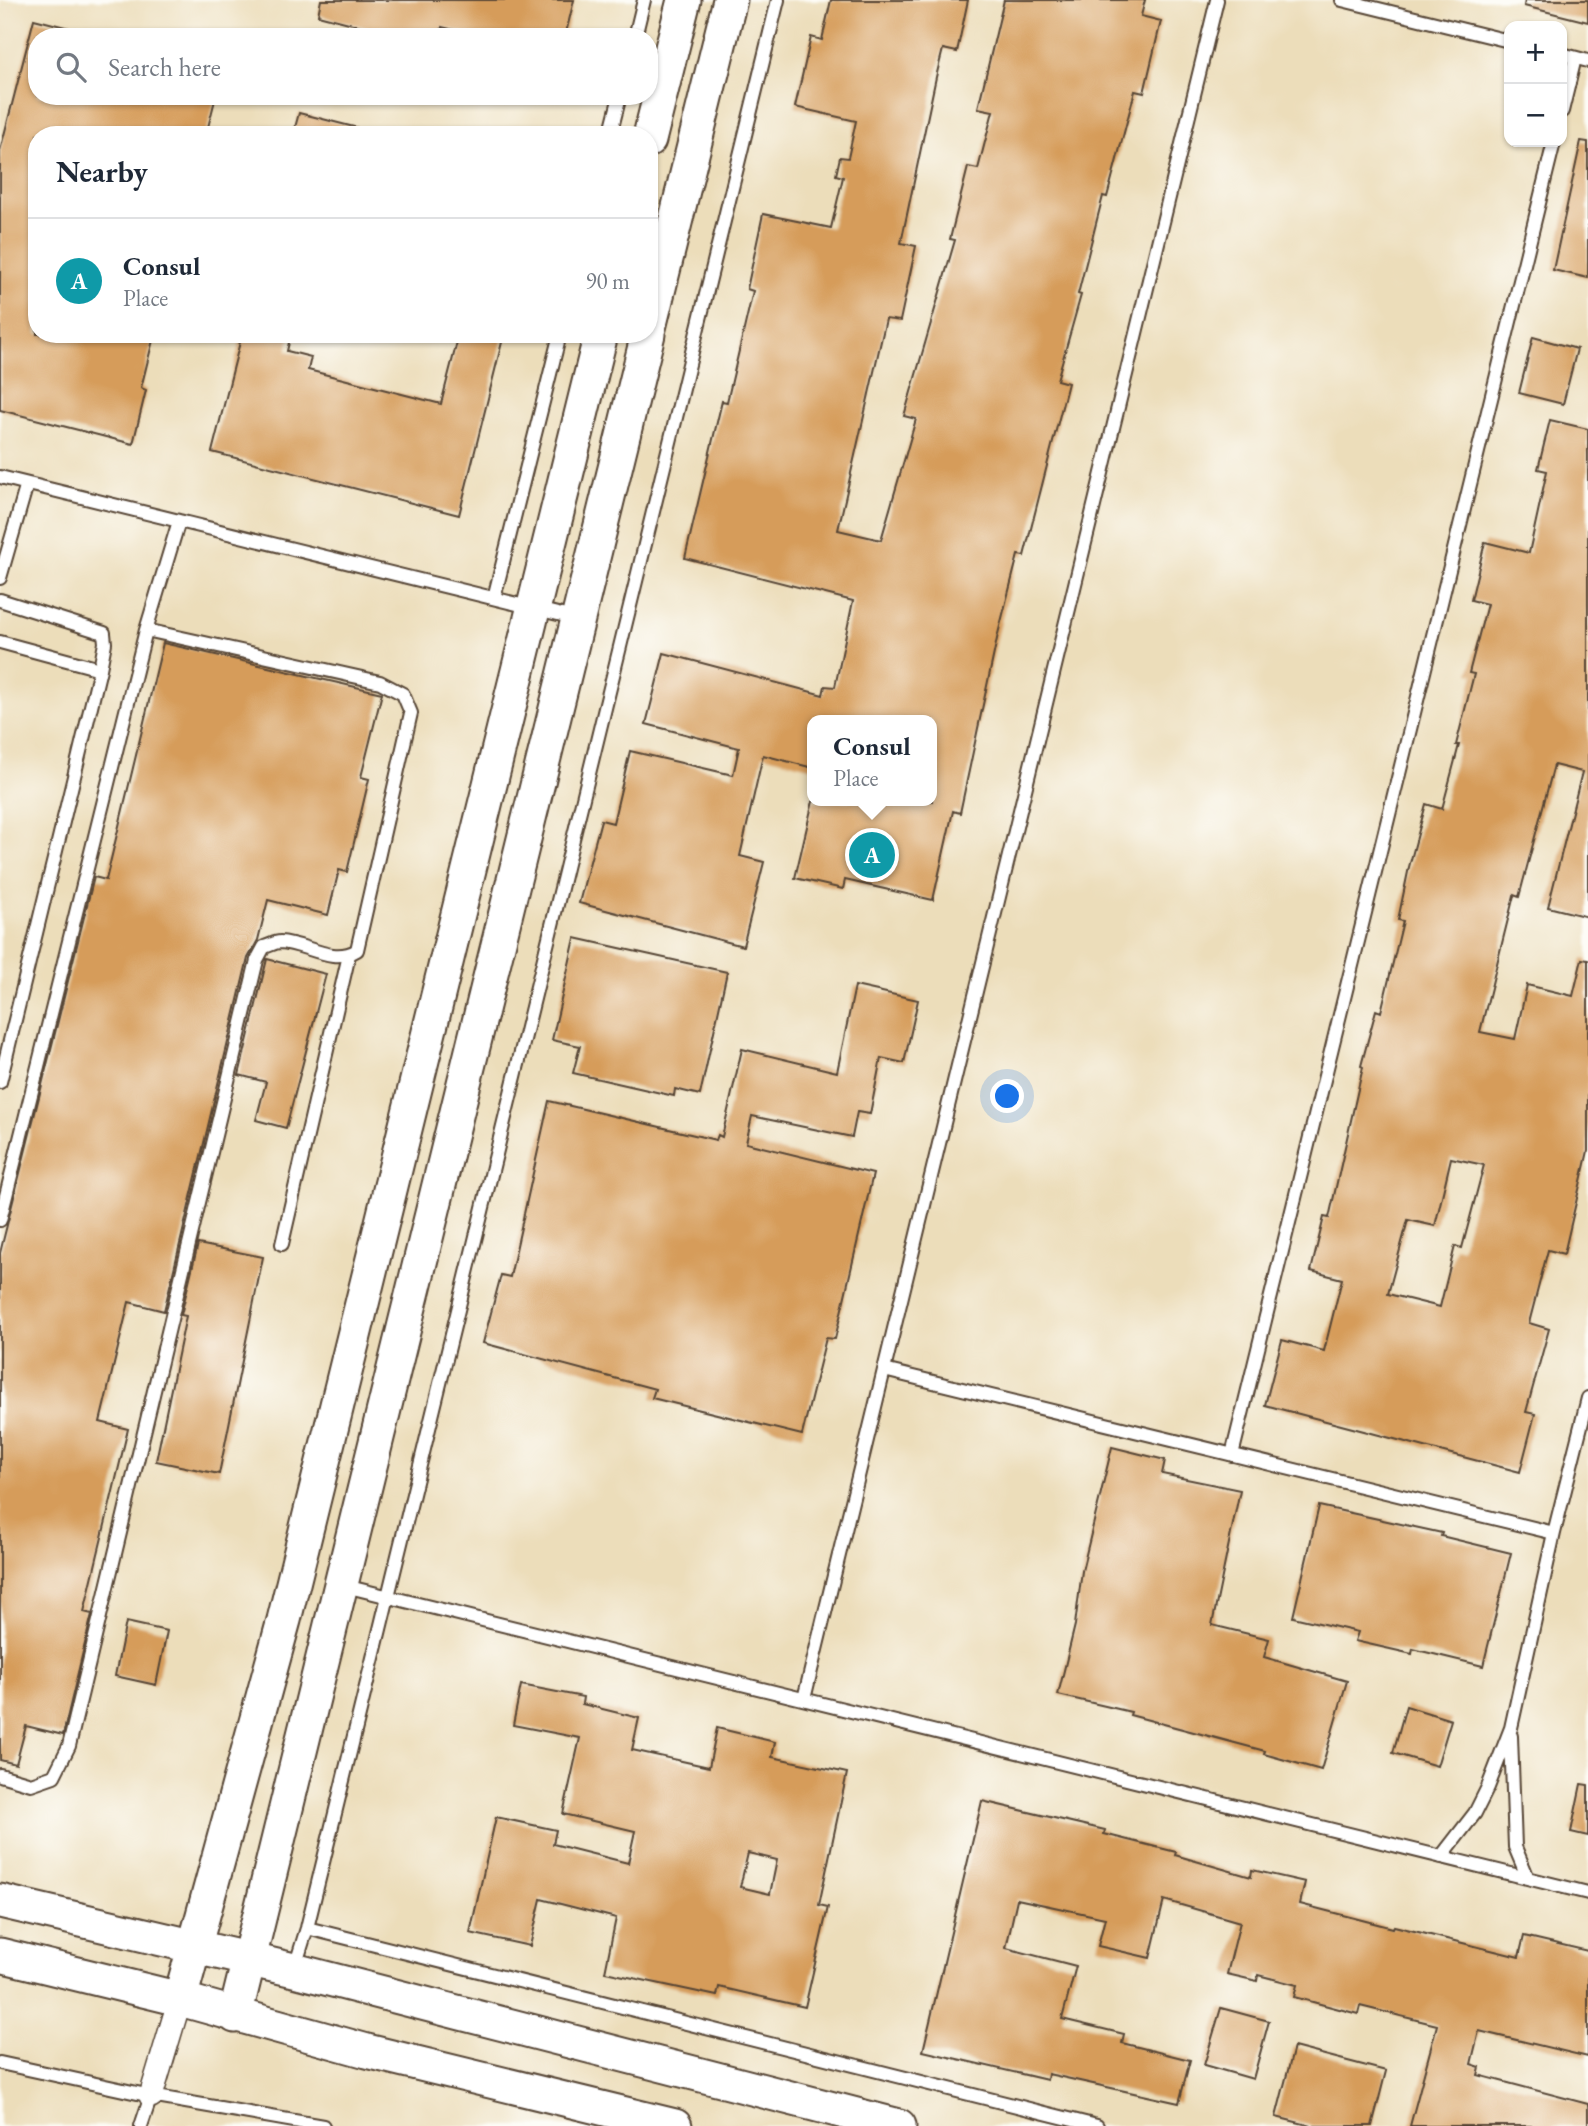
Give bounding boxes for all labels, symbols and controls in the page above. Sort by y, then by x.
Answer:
map controls [1504,21,1567,147]
button: + [1504,21,1567,84]
search box [28,28,658,105]
icon: search [52,48,90,86]
text: Search here [108,50,221,84]
button: − [1504,84,1567,147]
text: Nearby [56,152,148,191]
text: Consul [123,249,200,283]
text: A [71,266,87,296]
text: 90 m [585,266,630,296]
text: Place [123,283,168,313]
popup [807,715,937,806]
text: Consul [833,729,911,763]
text: Place [833,763,879,793]
pin: A [849,829,895,881]
your location [990,1079,1024,1113]

